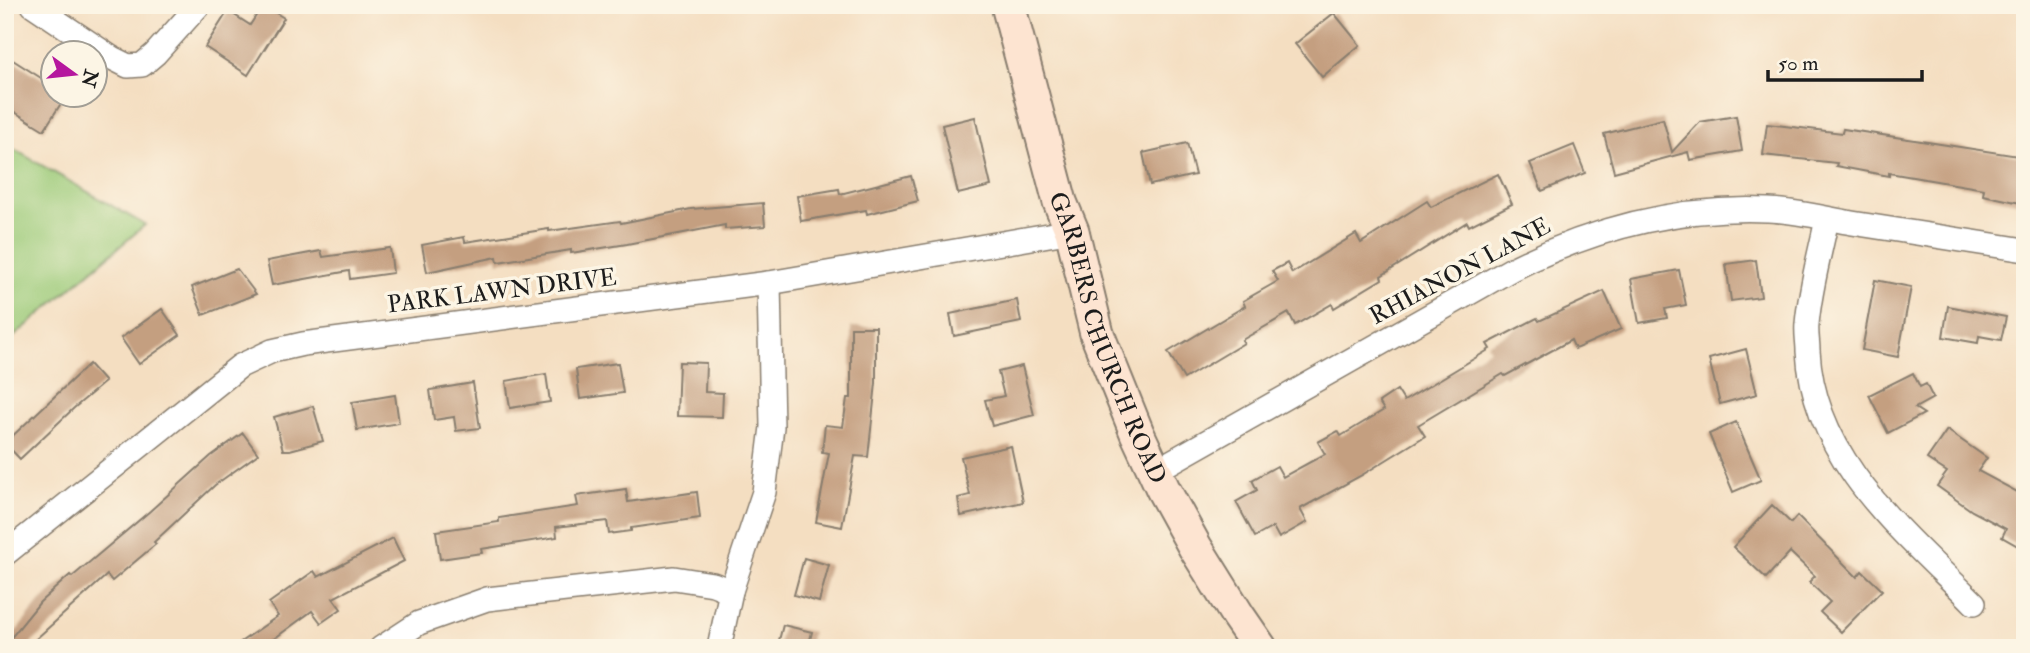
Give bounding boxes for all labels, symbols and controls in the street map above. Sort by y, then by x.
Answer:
north arrow [38,38,108,108]
scale bar [1768,38,1922,82]
text: 50 m [1778,50,1819,77]
text: N [75,66,104,90]
street label: GARBERS CHURCH ROAD [1042,187,1174,489]
street label: RHIANON LANE [1364,210,1556,332]
street label: PARK LAWN DRIVE [386,262,618,320]

